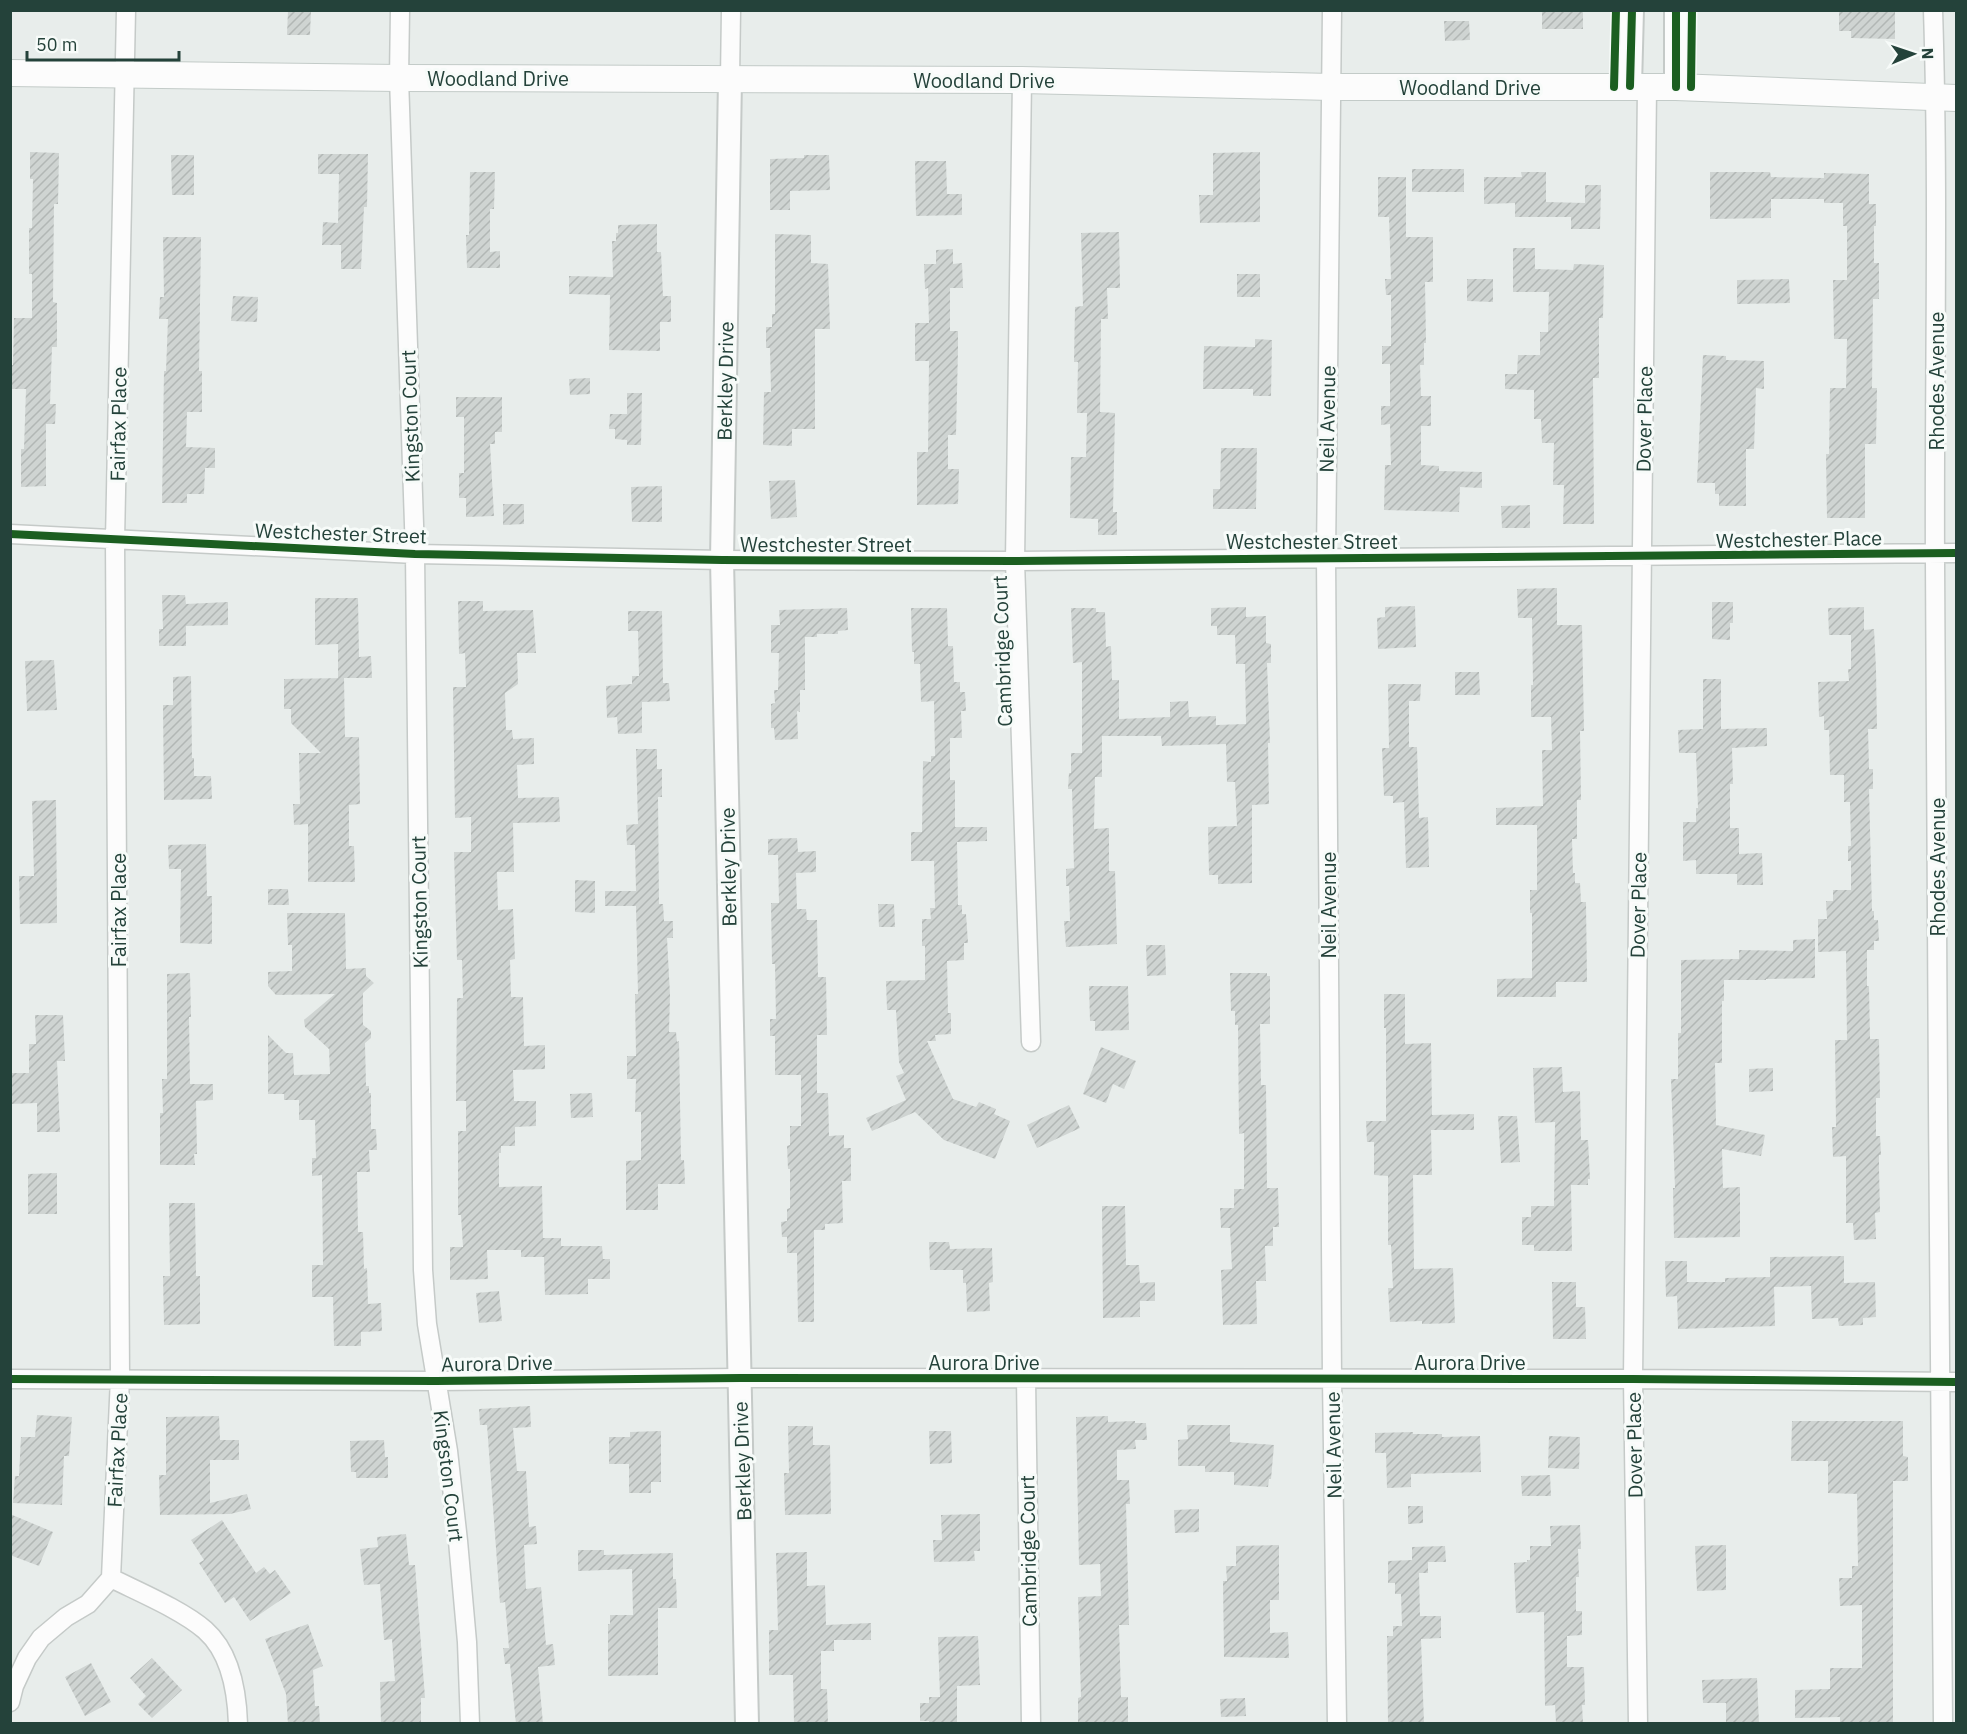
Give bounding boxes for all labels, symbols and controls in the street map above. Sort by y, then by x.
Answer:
scale bar [27,24,178,62]
north arrow [1883,24,1943,84]
text: 50 m [36,33,78,56]
text: N [1918,47,1938,60]
street label: Woodland Drive [427,65,569,92]
street label: Woodland Drive [913,67,1055,94]
street label: Woodland Drive [1399,74,1541,101]
street label: Rhodes Avenue [1923,311,1950,451]
street label: Berkley Drive [710,321,740,441]
street label: Kingston Court [394,349,426,483]
street label: Neil Avenue [1313,365,1341,473]
street label: Fairfax Place [104,366,132,482]
street label: Dover Place [1630,366,1658,472]
street label: Westchester Street [255,517,427,549]
street label: Westchester Place [1716,524,1882,554]
street label: Westchester Street [1226,528,1398,555]
street label: Westchester Street [740,531,912,558]
street label: Cambridge Court [986,575,1018,727]
street label: Rhodes Avenue [1924,797,1951,937]
street label: Berkley Drive [713,807,743,927]
street label: Kingston Court [404,835,434,969]
street label: Neil Avenue [1315,851,1342,959]
street label: Dover Place [1624,852,1652,958]
street label: Fairfax Place [105,853,132,967]
street label: Aurora Drive [441,1349,553,1377]
street label: Aurora Drive [928,1349,1040,1376]
street label: Aurora Drive [1414,1349,1526,1376]
street label: Neil Avenue [1319,1391,1347,1499]
street label: Fairfax Place [101,1392,133,1508]
street label: Dover Place [1620,1392,1648,1498]
street label: Berkley Drive [726,1401,758,1521]
street label: Kingston Court [428,1408,470,1544]
street label: Cambridge Court [1013,1475,1043,1627]

